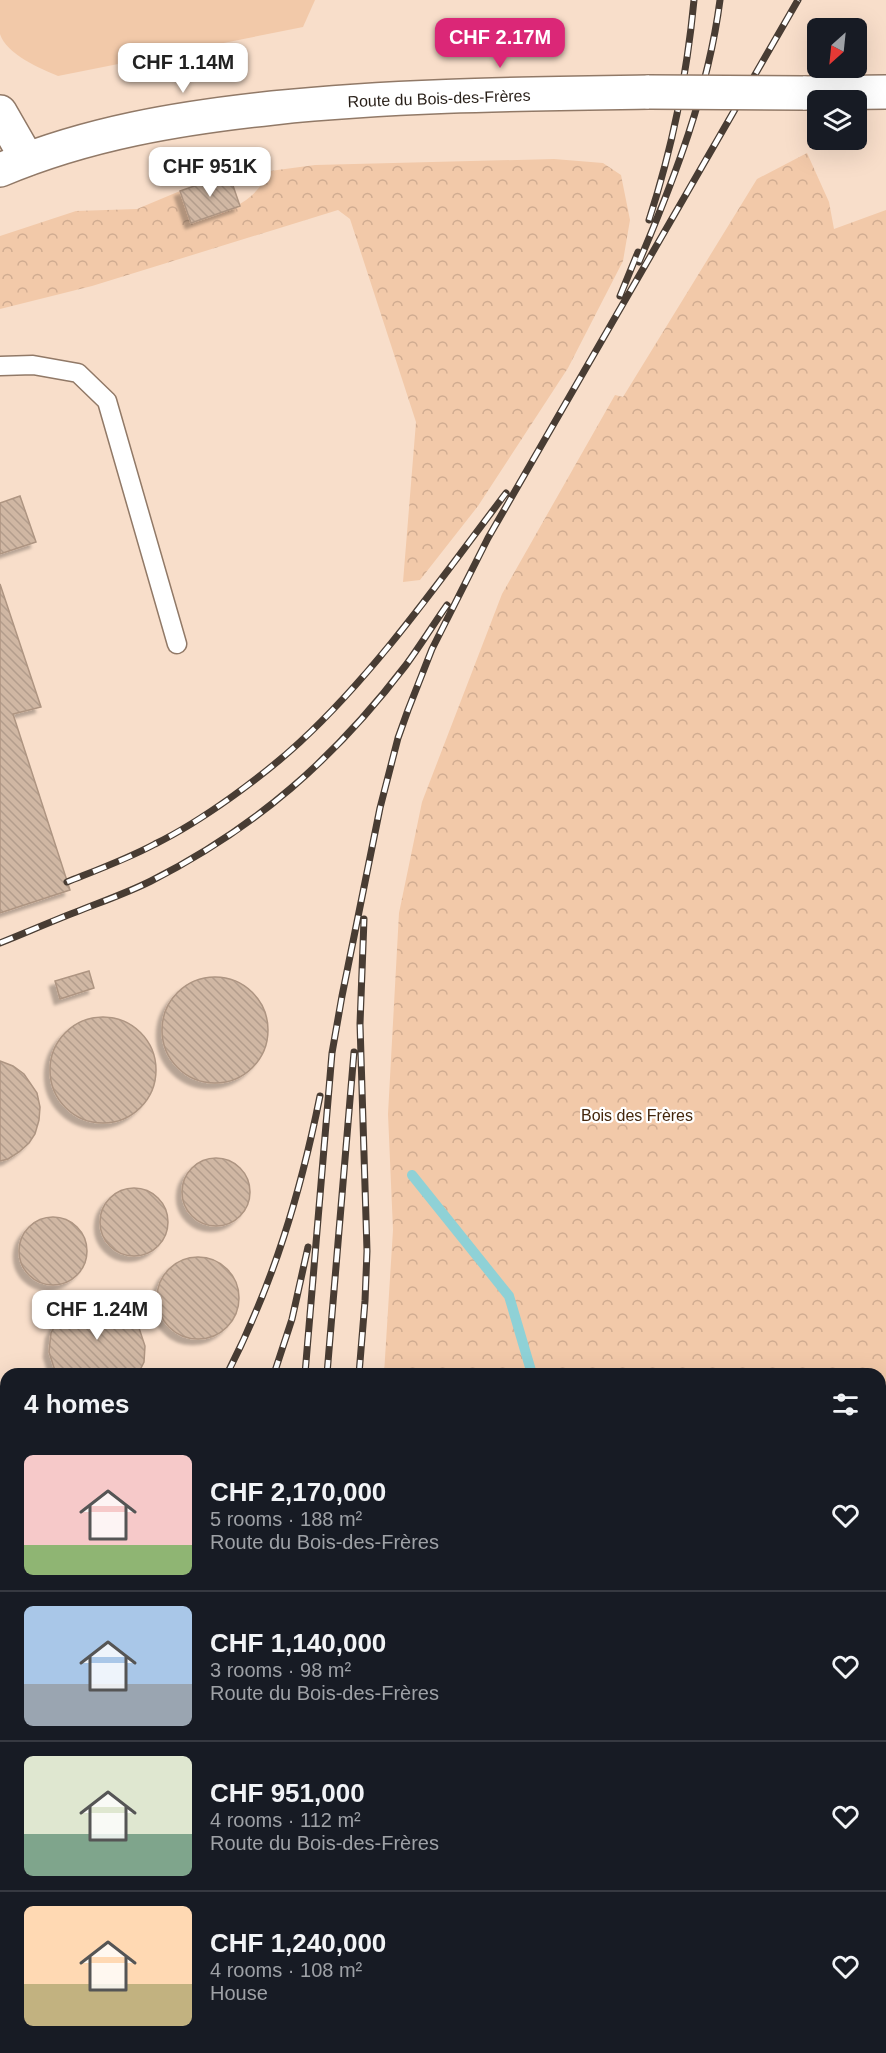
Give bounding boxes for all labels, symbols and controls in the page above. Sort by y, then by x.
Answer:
pin: CHF 2.17M [431,18,569,69]
north arrow [807,18,867,78]
map controls [807,18,867,150]
text: CHF 2.17M [449,26,551,48]
pin: CHF 1.14M [114,43,252,94]
text: CHF 1.14M [132,51,234,73]
street label: Route du Bois-des-Frères [347,87,531,110]
button: layers [807,90,867,150]
pin: CHF 951K [148,147,272,198]
text: CHF 951K [163,155,257,177]
park label: Bois des Frères [581,1107,693,1124]
pin: CHF 1.24M [28,1290,166,1341]
text: CHF 1.24M [46,1298,148,1320]
icon: filters [829,1388,862,1421]
text: 4 homes [24,1389,130,1419]
text: CHF 2,170,000 [210,1477,386,1507]
icon: home [72,1479,144,1551]
icon: heart [829,1499,862,1532]
text: 5 rooms · 188 m² [210,1508,362,1530]
text: Route du Bois-des-Frères [210,1531,439,1553]
text: CHF 1,140,000 [210,1628,386,1658]
icon: home [72,1630,144,1702]
icon: heart [829,1650,862,1683]
text: 3 rooms · 98 m² [210,1659,351,1681]
text: Route du Bois-des-Frères [210,1682,439,1704]
text: CHF 951,000 [210,1778,365,1808]
icon: home [72,1780,144,1852]
icon: heart [829,1800,862,1833]
text: 4 rooms · 112 m² [210,1809,361,1831]
text: Route du Bois-des-Frères [210,1832,439,1854]
text: CHF 1,240,000 [210,1928,386,1958]
icon: home [72,1930,144,2002]
icon: heart [829,1950,862,1983]
text: 4 rooms · 108 m² [210,1959,362,1981]
text: House [210,1982,268,2004]

